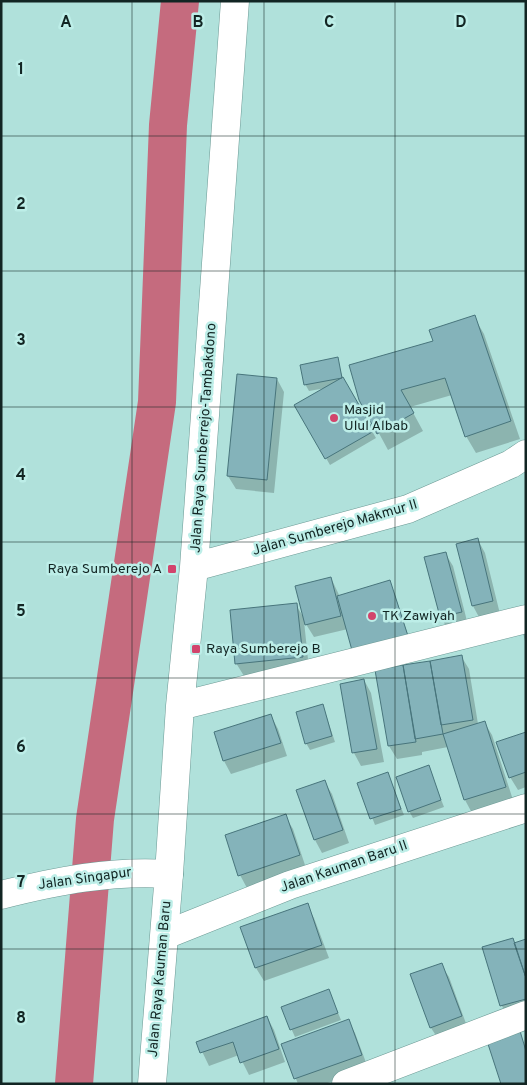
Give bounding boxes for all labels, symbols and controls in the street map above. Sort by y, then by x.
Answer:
text: A [60,13,72,33]
text: B [192,13,204,33]
text: C [324,13,334,33]
text: D [455,13,467,33]
text: 1 [18,60,24,80]
text: 2 [16,195,26,215]
street label: Jalan Raya Sumberrejo-Tambakdono [187,322,221,554]
text: 3 [16,331,26,351]
place label: Masjid Ulul Albab [344,402,408,435]
marker: Masjid Ulul Albab [328,412,340,424]
text: 4 [16,466,26,486]
street label: Jalan Sumberejo Makmur II [251,496,419,560]
place label: Raya Sumberejo A [47,561,162,578]
marker: Raya Sumberejo A [166,563,178,575]
text: 5 [16,602,26,622]
place label: TK Zawiyah [382,608,455,625]
marker: TK Zawiyah [366,610,378,622]
place label: Raya Sumberejo B [206,641,321,658]
marker: Raya Sumberejo B [190,643,202,655]
text: 6 [16,738,26,758]
street label: Jalan Kauman Baru II [278,837,410,897]
street label: Jalan Singapur [37,864,133,894]
text: 7 [17,873,25,893]
street label: Jalan Raya Kauman Baru [145,900,175,1058]
text: 8 [16,1009,26,1029]

